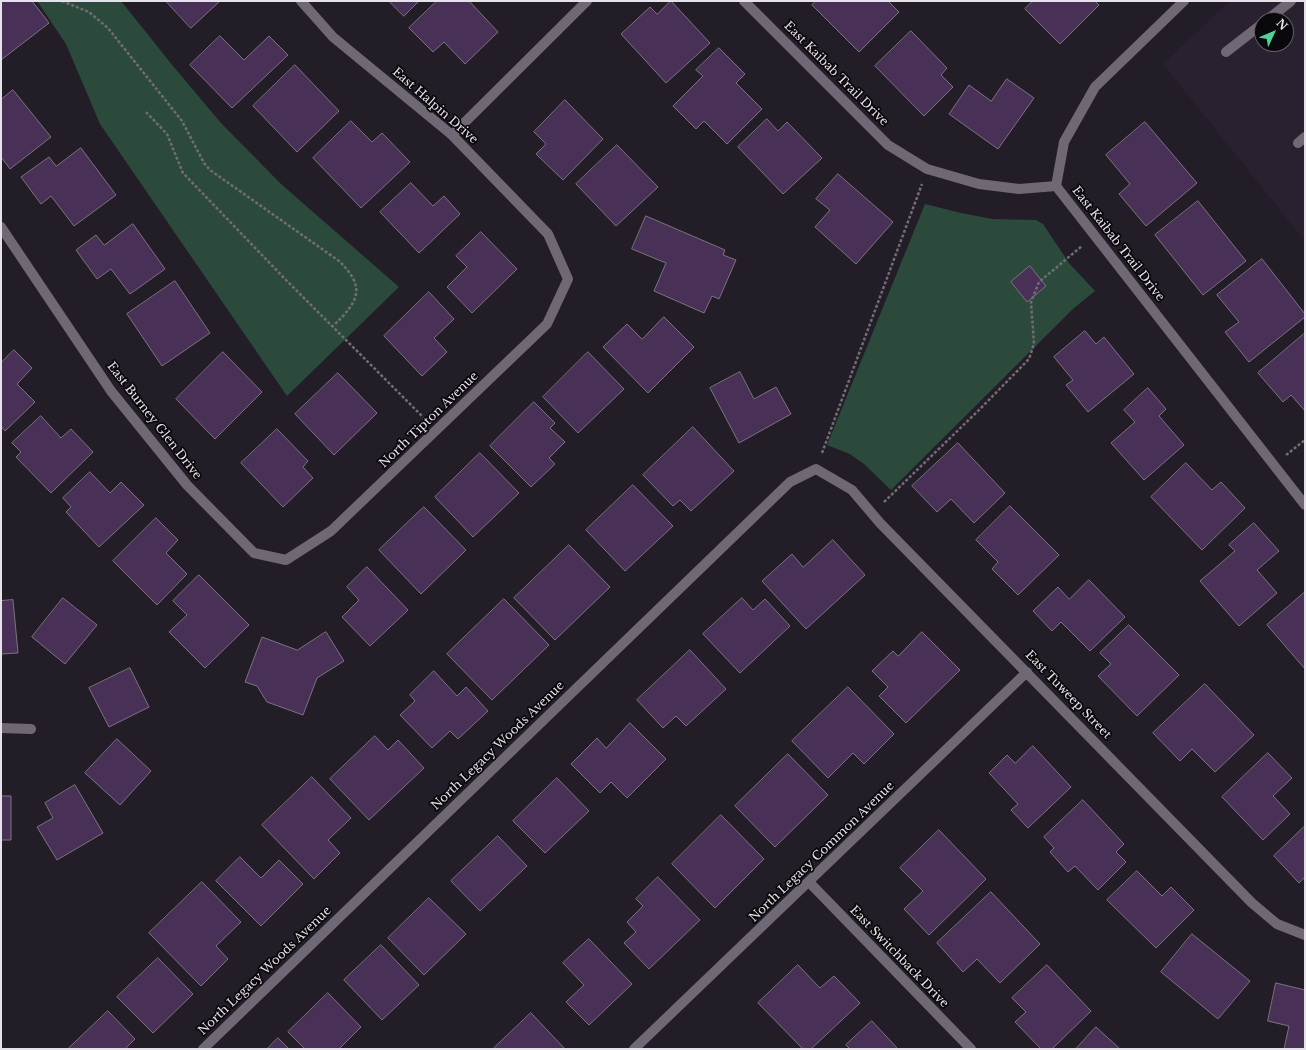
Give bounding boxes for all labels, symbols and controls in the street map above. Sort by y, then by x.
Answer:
north arrow [1254,12,1294,52]
text: N [1273,16,1291,33]
street label: East Kaibab Trail Drive [781,19,891,129]
street label: East Halpin Drive [389,65,481,147]
street label: East Kaibab Trail Drive [1069,184,1167,304]
street label: East Burney Glen Drive [104,359,204,483]
street label: North Tipton Avenue [377,369,481,471]
street label: East Tuweep Street [1022,648,1114,742]
street label: North Legacy Woods Avenue [429,679,567,813]
street label: North Legacy Common Avenue [747,779,897,925]
street label: East Switchback Drive [847,903,951,1011]
street label: North Legacy Woods Avenue [196,904,334,1038]

